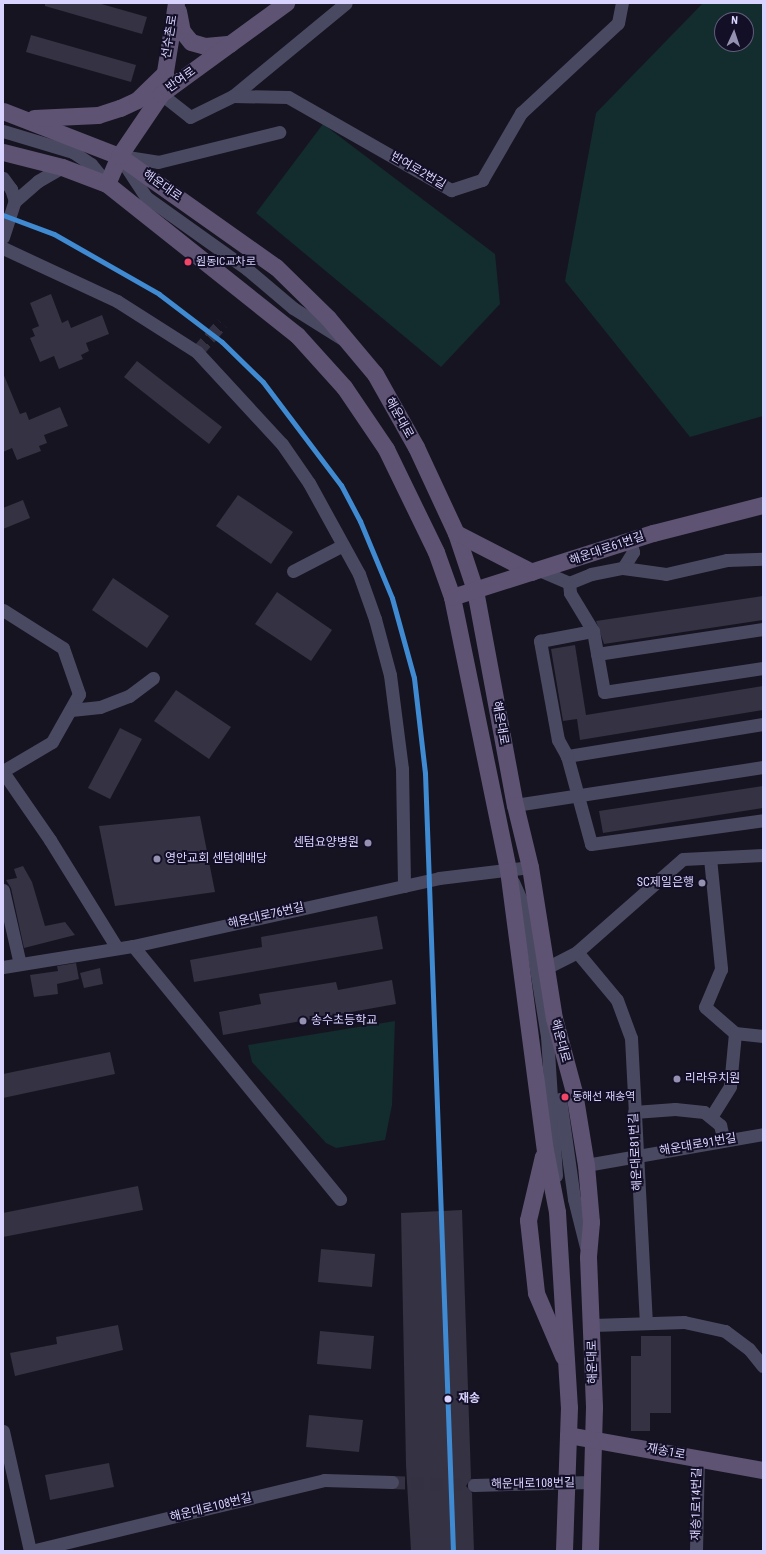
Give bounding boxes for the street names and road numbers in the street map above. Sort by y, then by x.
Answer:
street label: 선수촌로 [159,14,181,60]
street label: 반여로 [163,64,199,96]
street label: 반여로2번길 [388,149,448,193]
street label: 해운대로 [140,167,184,205]
street label: 해운대로 [382,395,416,441]
street label: 해운대로61번길 [568,529,646,569]
street label: 해운대로 [489,700,511,746]
street label: 해운대로76번길 [226,900,306,932]
street label: 해운대로 [547,1018,573,1064]
street label: 해운대로81번길 [627,1113,645,1191]
street label: 해운대로91번길 [658,1131,738,1159]
street label: 해운대로 [585,1340,601,1384]
street label: 재송1로 [645,1441,687,1463]
street label: 재송1로14번길 [689,1467,705,1541]
street label: 해운대로108번길 [491,1476,575,1492]
street label: 해운대로108번길 [169,1491,253,1525]

